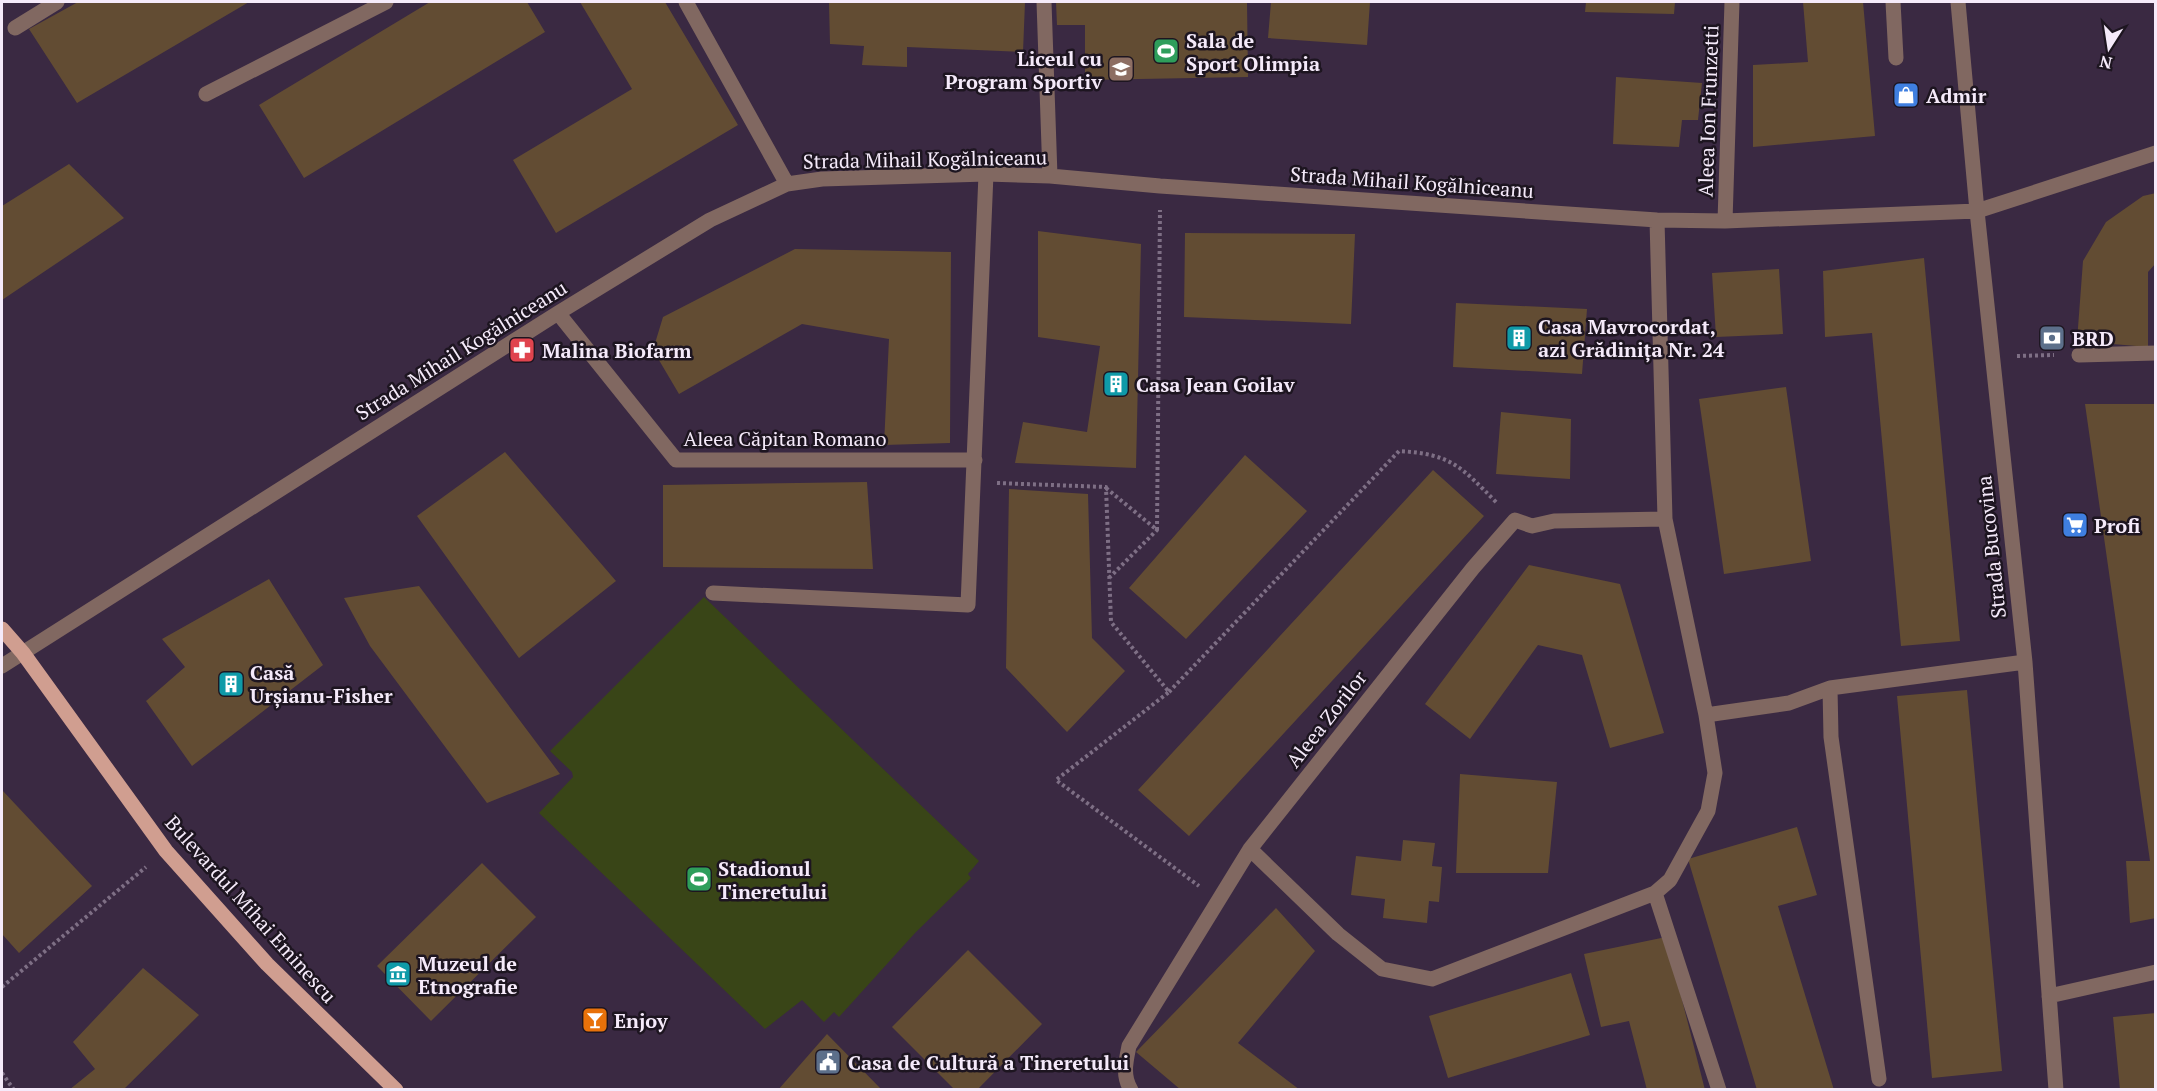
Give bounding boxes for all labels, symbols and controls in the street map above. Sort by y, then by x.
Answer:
north arrow [2079,18,2139,78]
street label: Aleea Ion Frunzetti [1692,25,1724,197]
place label: Sala de Sport Olimpia [1186,27,1320,77]
sports icon: Sala de Sport Olimpia [1151,36,1181,66]
place label: Liceul cu Program Sportiv [945,45,1103,95]
text: N [2098,51,2114,75]
school or university icon: Liceul cu Program Sportiv [1106,54,1136,84]
shop icon: Admir [1891,80,1921,110]
place label: Admir [1926,82,1987,109]
street label: Strada Mihail Kogălniceanu [803,143,1047,175]
street label: Strada Mihail Kogălniceanu [1289,160,1535,204]
street label: Strada Mihail Kogălniceanu [350,274,572,426]
place label: Casa Mavrocordat, azi Grădinița Nr. 24 [1538,313,1725,363]
building icon: Casa Mavrocordat, azi Grădinița Nr. 24 [1504,323,1534,353]
bank icon: BRD [2037,323,2067,353]
place label: BRD [2072,325,2114,352]
pharmacy icon: Malina Biofarm [507,335,537,365]
place label: Malina Biofarm [542,337,692,364]
building icon: Casa Jean Goilav [1101,369,1131,399]
place label: Casa Jean Goilav [1136,371,1295,398]
street label: Aleea Căpitan Romano [683,425,887,452]
street label: Strada Bucovina [1970,474,2012,620]
supermarket icon: Profi [2060,510,2090,540]
place label: Profi [2094,512,2140,539]
place label: Casă Urșianu-Fisher [250,659,393,709]
street label: Aleea Zorilor [1280,665,1373,773]
building icon: Casă Urșianu-Fisher [216,669,246,699]
street label: Bulevardul Mihai Eminescu [160,810,342,1008]
place label: Stadionul Tineretului [718,855,827,905]
sports icon: Stadionul Tineretului [684,864,714,894]
place label: Muzeul de Etnografie [418,950,518,1000]
museum icon: Muzeul de Etnografie [383,959,413,989]
bar icon: Enjoy [580,1005,610,1035]
place label: Enjoy [614,1007,668,1034]
public building icon: Casa de Cultură a Tineretului [813,1047,843,1077]
place label: Casa de Cultură a Tineretului [848,1049,1130,1076]

